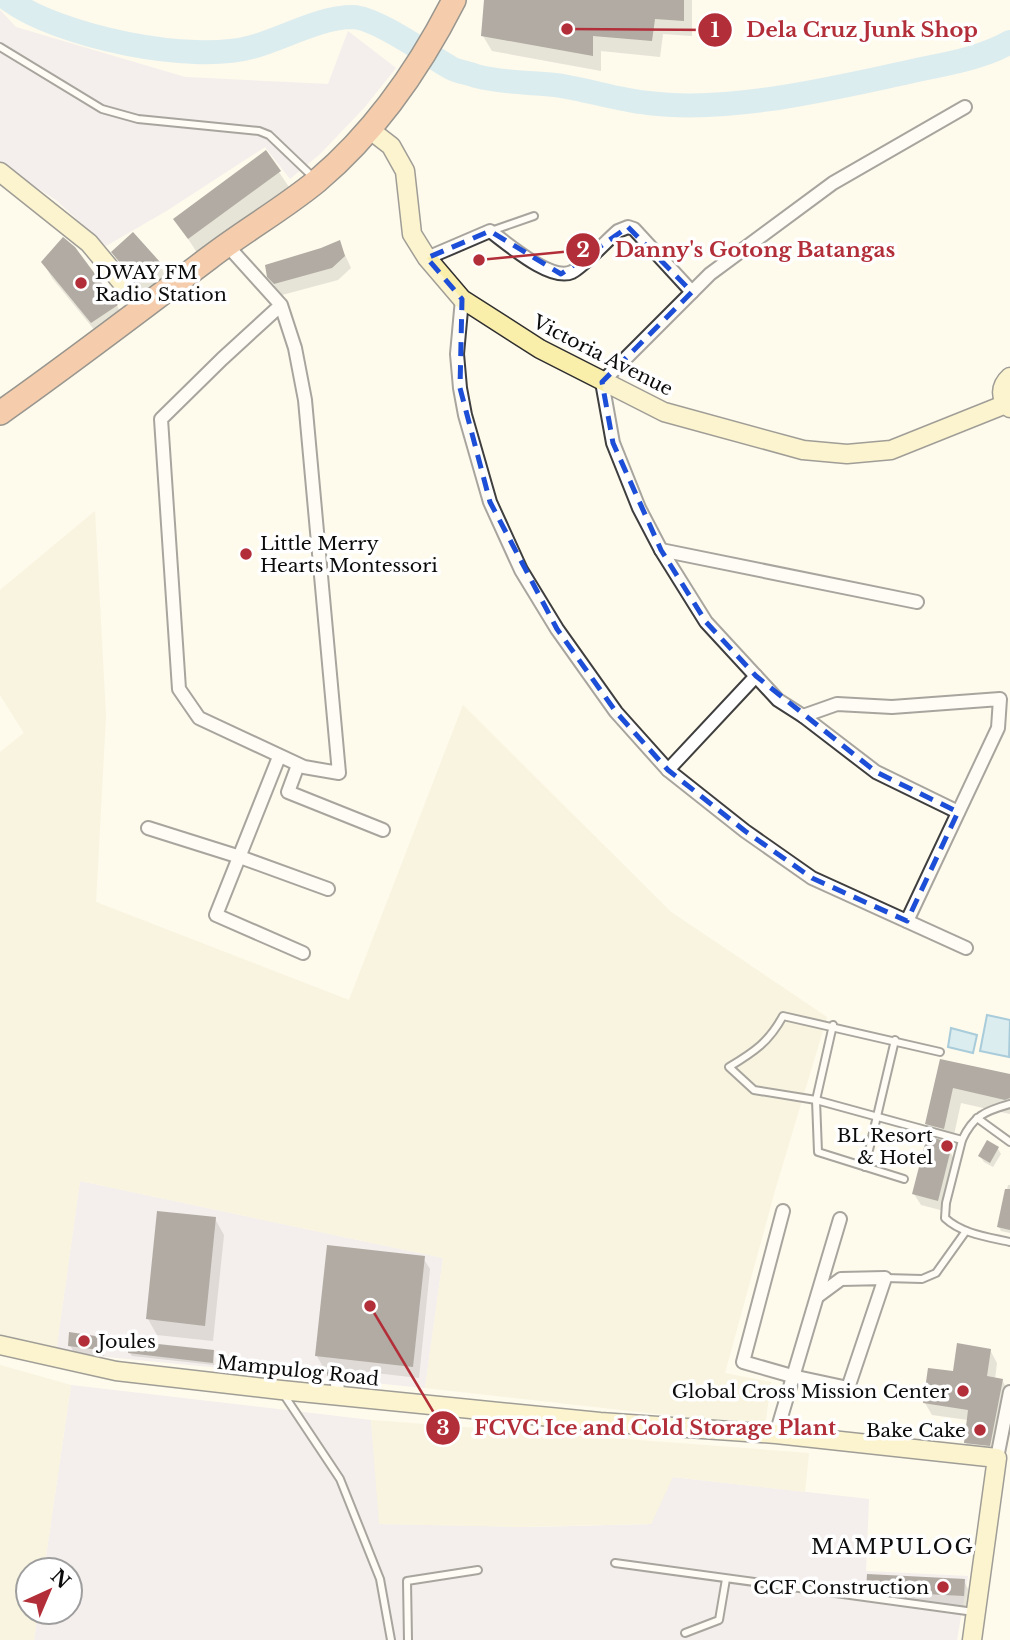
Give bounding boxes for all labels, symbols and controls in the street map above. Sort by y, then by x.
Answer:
callout: Dela Cruz Junk Shop [697,9,992,51]
text: 1 [710,17,720,43]
text: Dela Cruz Junk Shop [746,17,978,43]
callout: Danny's Gotong Batangas [566,229,910,271]
text: 2 [576,237,590,263]
text: Danny's Gotong Batangas [615,237,896,263]
place label: DWAY FM Radio Station [95,261,227,306]
marker: DWAY FM Radio Station [73,275,89,291]
street label: Victoria Avenue [528,310,677,401]
place label: Little Merry Hearts Montessori [260,532,438,577]
marker: Little Merry Hearts Montessori [238,546,254,562]
place label: BL Resort & Hotel [837,1124,934,1169]
marker: BL Resort & Hotel [939,1138,955,1154]
place label: Joules [95,1330,156,1353]
marker: Joules [76,1333,92,1349]
street label: Mampulog Road [216,1351,380,1390]
place label: Global Cross Mission Center [672,1380,949,1403]
marker: Global Cross Mission Center [955,1383,971,1399]
callout: FCVC Ice and Cold Storage Plant [426,1407,850,1449]
text: 3 [436,1415,450,1441]
text: FCVC Ice and Cold Storage Plant [474,1415,836,1441]
place label: Bake Cake [866,1419,966,1442]
marker: Bake Cake [972,1422,988,1438]
district label: MAMPULOG [811,1534,975,1560]
north arrow [14,1556,84,1626]
text: N [46,1565,75,1594]
place label: CCF Construction [753,1576,929,1599]
marker: CCF Construction [935,1579,951,1595]

